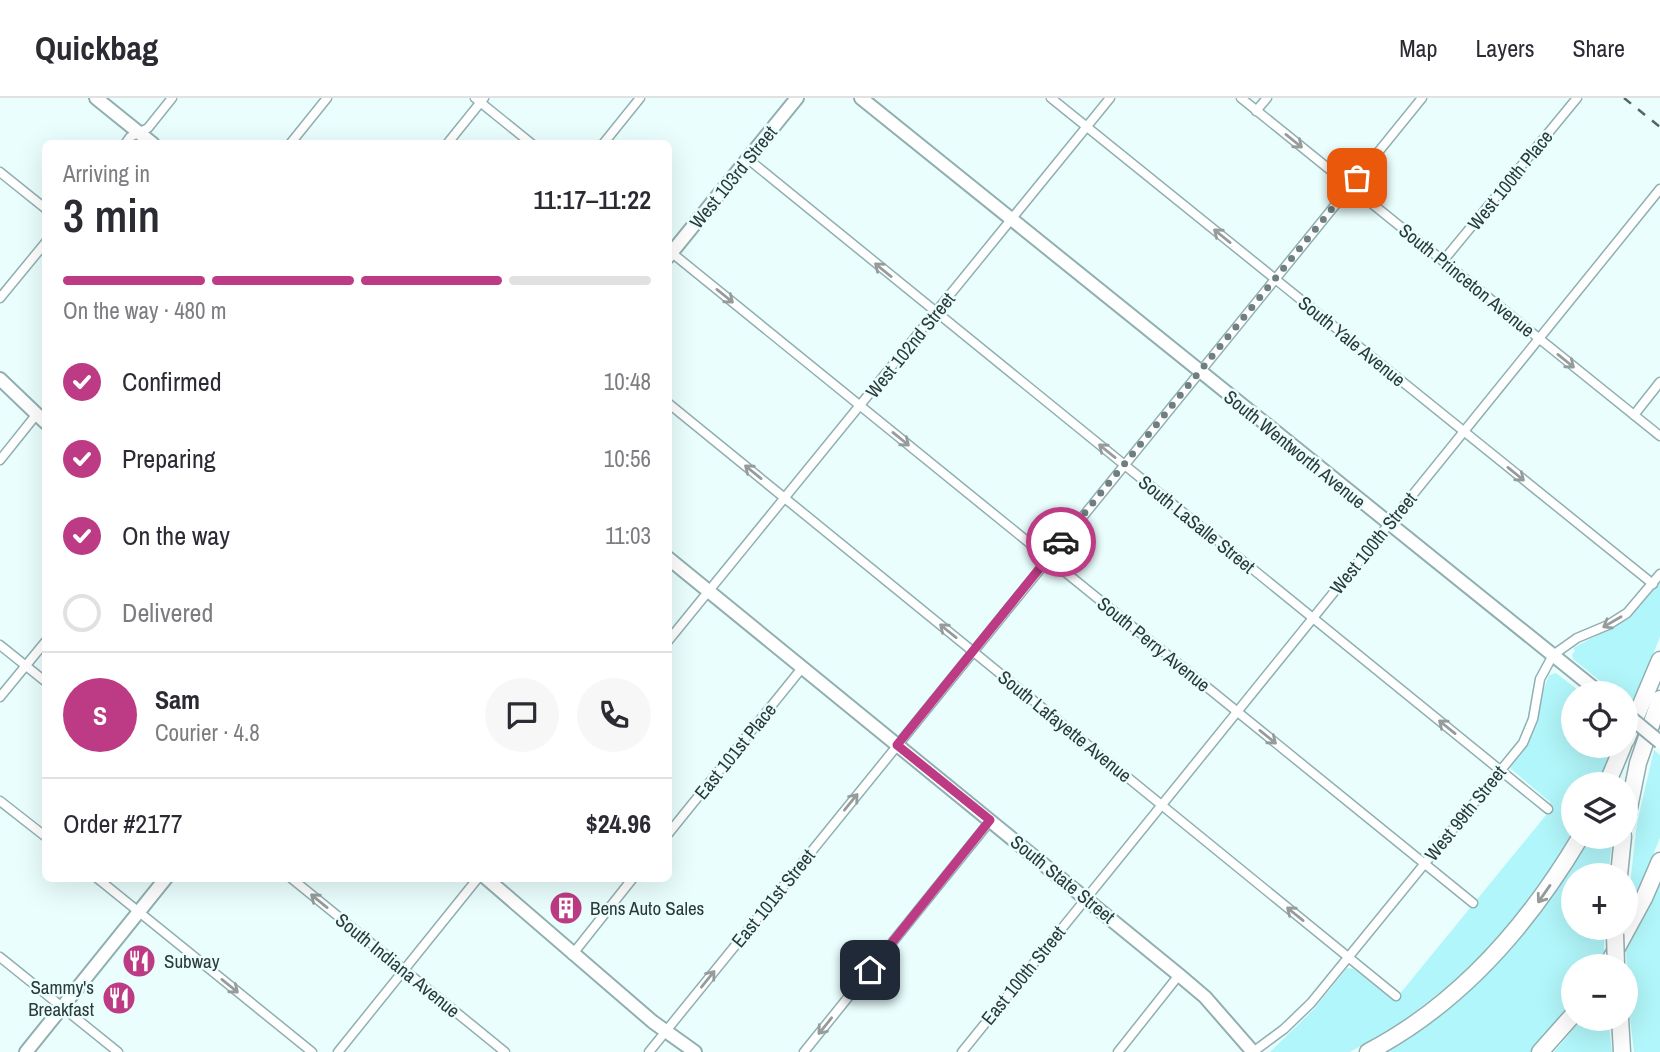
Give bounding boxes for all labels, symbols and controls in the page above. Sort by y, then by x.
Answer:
text: Quickbag [35,26,158,70]
text: Map [1399,32,1437,64]
text: Layers [1475,32,1534,64]
text: Share [1572,32,1625,64]
street label: West 103rd Street [683,120,783,234]
street label: West 100th Place [1462,124,1558,236]
one-way arrow [1284,133,1303,148]
pin [1327,148,1387,208]
text: Arriving in [63,158,150,189]
icon: bag [1338,159,1376,197]
text: 11:17–11:22 [533,182,651,217]
text: 3 min [63,184,160,246]
street label: South Princeton Avenue [1394,217,1540,343]
one-way arrow [1214,228,1232,243]
one-way arrow [874,262,892,278]
street label: West 102nd Street [859,286,961,403]
one-way arrow [715,288,733,304]
street label: South Yale Avenue [1293,290,1411,392]
text: On the way · 480 m [63,295,227,326]
one-way arrow [1557,353,1575,368]
icon: check [63,363,101,401]
text: Confirmed [122,364,222,399]
text: 10:48 [604,366,651,397]
street label: South Wentworth Avenue [1219,384,1371,514]
one-way arrow [892,432,910,447]
icon: check [63,440,101,478]
text: Preparing [122,441,216,476]
text: 10:56 [604,443,651,474]
one-way arrow [1098,443,1116,459]
one-way arrow [744,464,762,479]
one-way arrow [1507,466,1525,482]
street label: South LaSalle Street [1133,469,1261,579]
street label: West 100th Street [1324,486,1423,600]
courier [1026,507,1096,577]
icon: check [63,517,101,555]
text: On the way [122,518,230,553]
text: 11:03 [605,520,651,551]
icon: car [1042,523,1080,561]
street label: South Perry Avenue [1092,590,1216,698]
text: Delivered [122,595,213,630]
one-way arrow [1602,616,1623,629]
one-way arrow [940,623,958,638]
street label: South Lafayette Avenue [993,664,1137,788]
button: chat [485,678,559,752]
button: phone [577,678,651,752]
map controls [1561,681,1638,1031]
button: locate [1561,681,1638,758]
text: Sam [155,682,200,717]
street label: East 101st Place [688,697,782,805]
text: S [93,698,107,733]
text: Courier · 4.8 [155,717,260,748]
one-way arrow [1438,719,1456,735]
one-way arrow [1259,729,1277,745]
street label: West 99th Street [1418,759,1512,866]
button: layers [1561,772,1638,849]
one-way arrow [843,793,858,811]
text: Order #2177 [63,806,183,841]
text: $24.96 [586,806,651,841]
street label: South State Street [1005,829,1121,930]
street label: East 101st Street [725,843,821,953]
button: + [1561,863,1638,940]
one-way arrow [1537,884,1551,903]
building icon: Bens Auto Sales [547,889,585,927]
one-way arrow [311,894,329,909]
place label: Bens Auto Sales [590,895,705,921]
one-way arrow [1287,906,1305,921]
street label: South Indiana Avenue [330,907,466,1023]
street label: East 100th Street [975,920,1071,1030]
pin [840,940,900,1000]
restaurant icon: Subway [120,942,158,980]
place label: Subway [164,948,220,974]
icon: home [851,951,889,989]
button: − [1561,954,1638,1031]
one-way arrow [700,970,716,988]
place label: Sammy's Breakfast [28,974,95,1022]
one-way arrow [220,978,238,993]
restaurant icon: Sammy's Breakfast [100,979,138,1017]
one-way arrow [817,1017,833,1035]

